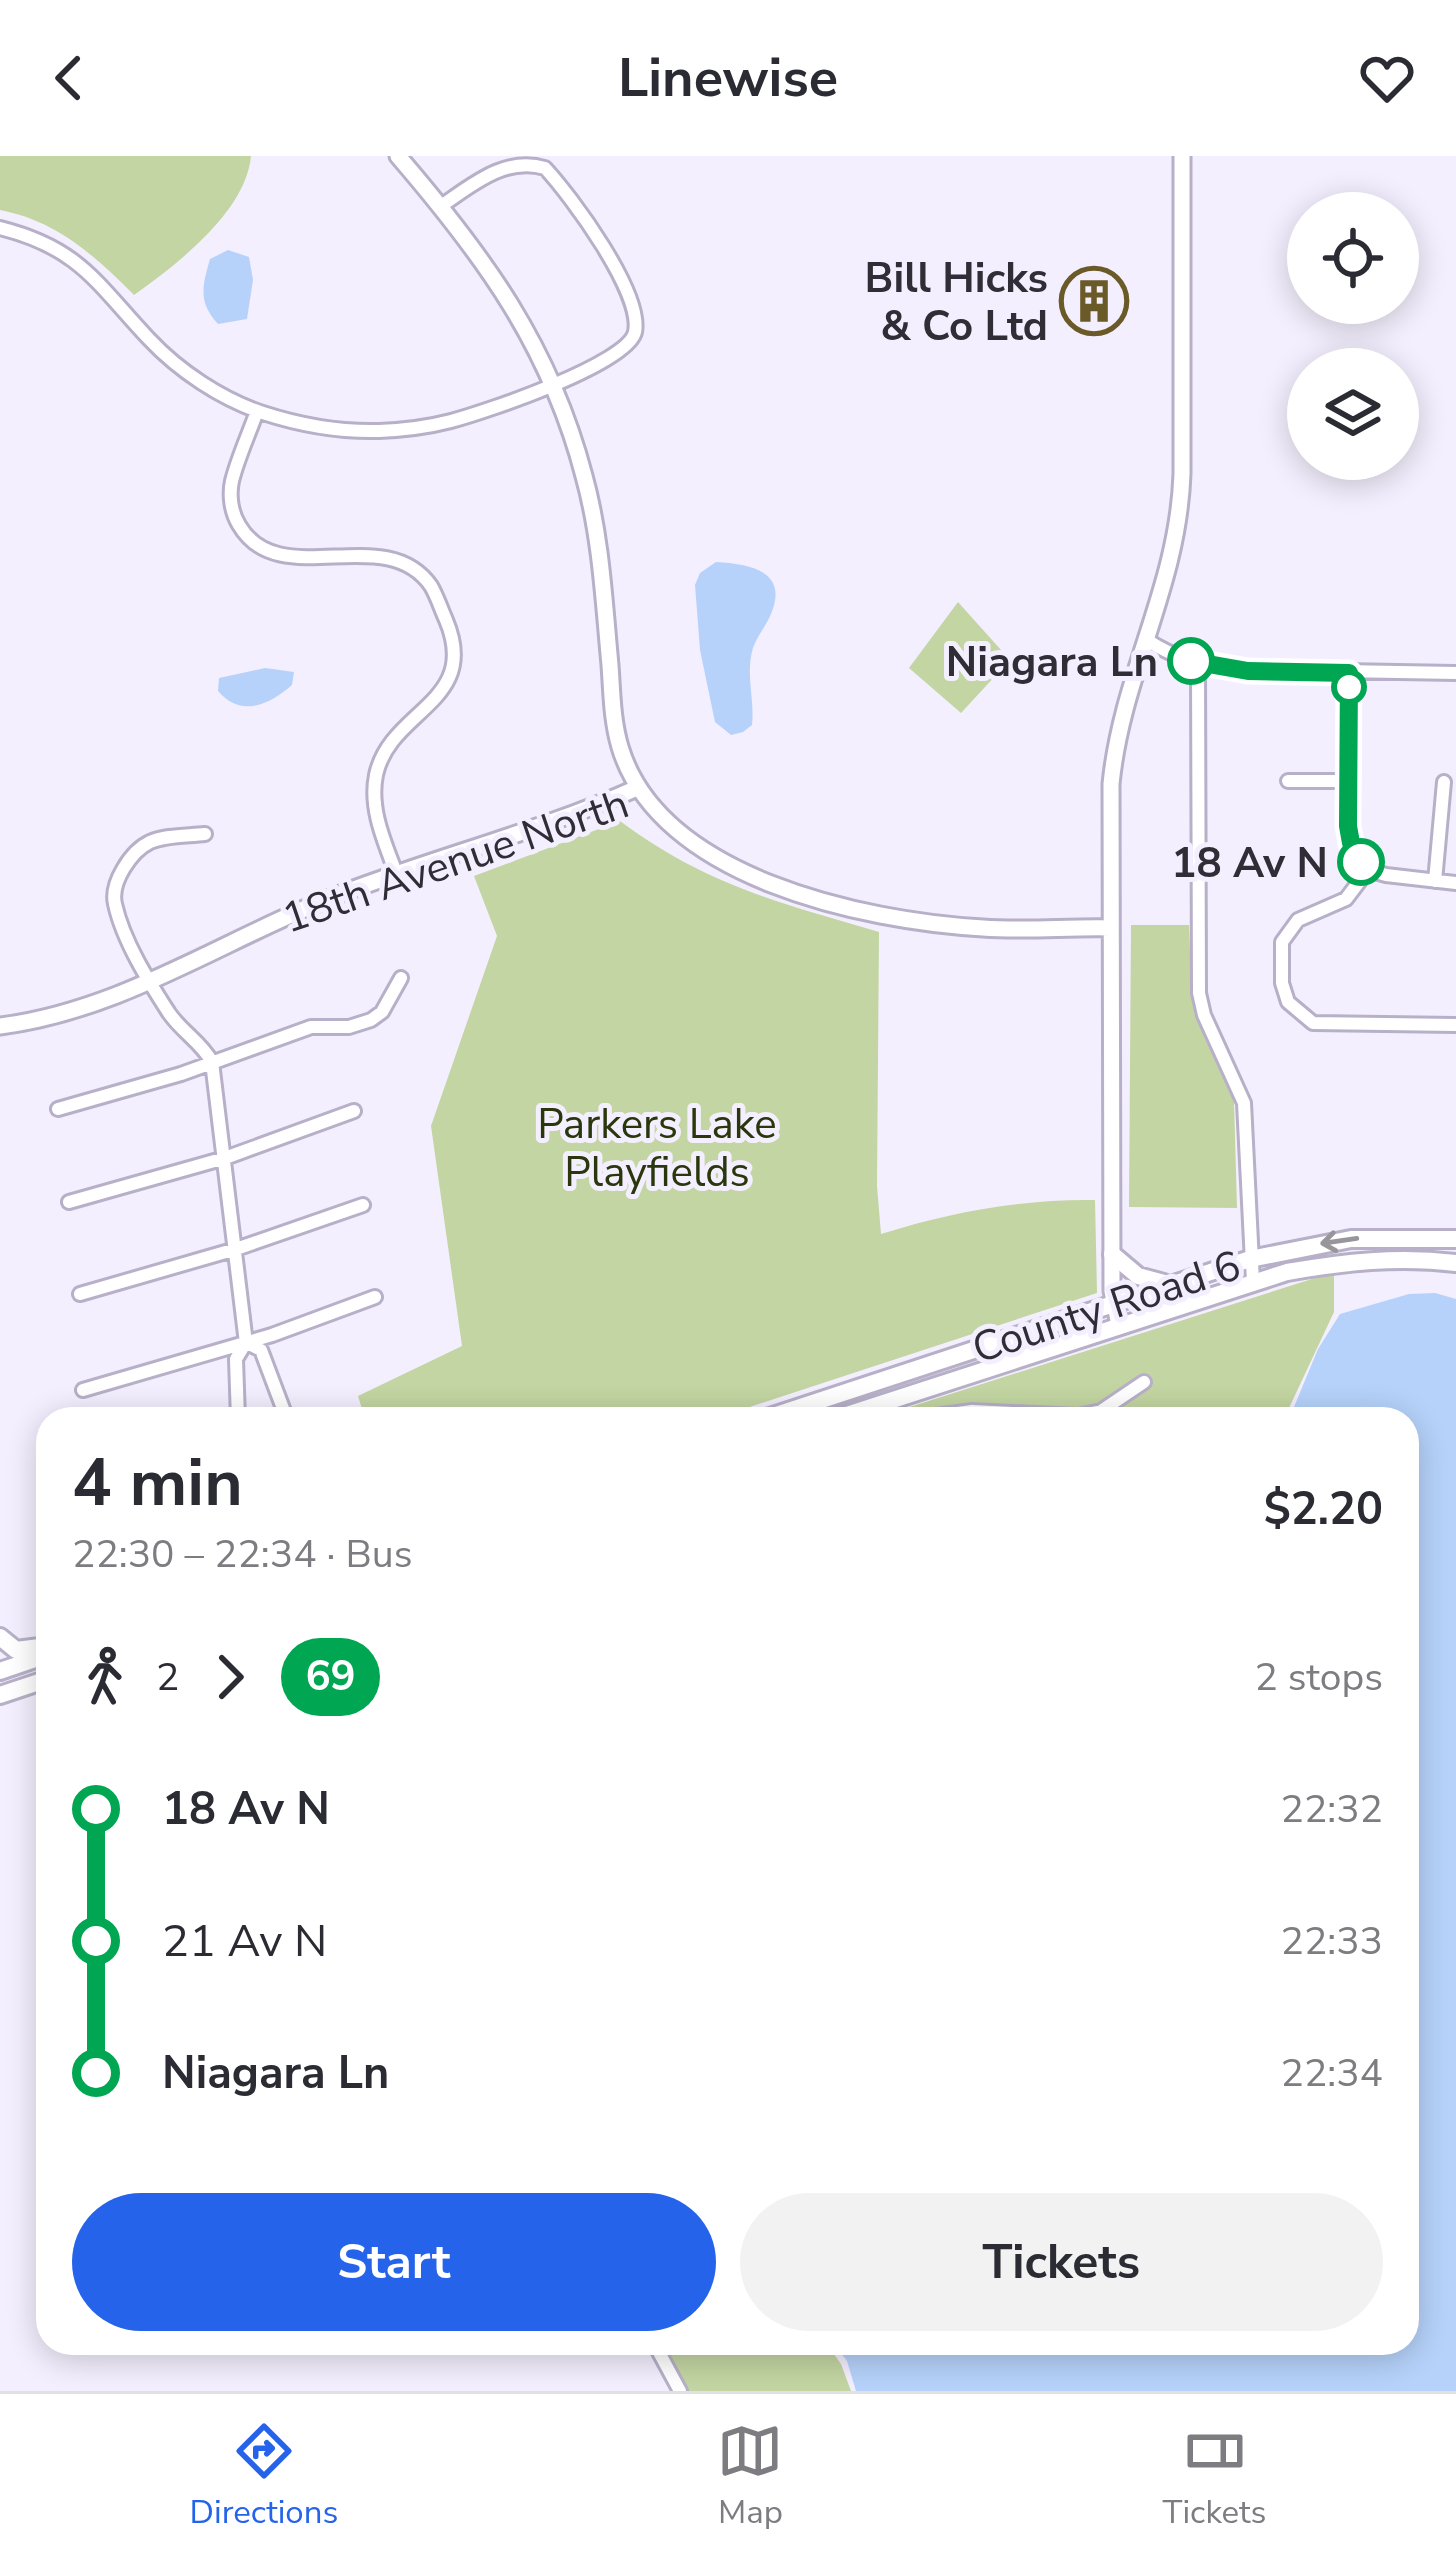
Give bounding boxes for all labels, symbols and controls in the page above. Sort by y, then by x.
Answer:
text: Linewise [618,41,838,115]
icon: back [36,45,102,111]
icon: heart [1354,45,1420,111]
map controls [1287,192,1419,480]
button: locate [1287,192,1419,324]
place label: Bill Hicks & Co Ltd [865,250,1048,355]
building icon: Bill Hicks & Co Ltd [1059,266,1129,336]
button: layers [1287,348,1419,480]
place label: Niagara Ln [946,634,1158,691]
marker: Niagara Ln [1169,639,1213,683]
unlabelled marker [1333,671,1365,703]
street label: 18th Avenue North [275,775,636,947]
place label: 18 Av N [1171,835,1328,892]
marker: 18 Av N [1339,840,1383,884]
park label: Parkers Lake Playfields [537,1096,777,1201]
one-way arrow [1321,1230,1360,1253]
street label: County Road 6 [965,1237,1248,1378]
text: 4 min [72,1438,243,1528]
text: $2.20 [1264,1479,1383,1540]
text: 22:30 – 22:34 · Bus [72,1528,412,1581]
icon: walk [72,1644,138,1710]
icon: forward [197,1644,263,1710]
text: 69 [305,1648,356,1705]
text: 2 [156,1651,179,1704]
text: 2 stops [1254,1651,1383,1704]
text: 18 Av N [162,1779,330,1840]
text: 22:32 [1281,1783,1383,1836]
text: 21 Av N [162,1911,327,1972]
text: 22:33 [1281,1915,1383,1968]
text: Niagara Ln [162,2043,389,2104]
text: 22:34 [1281,2047,1383,2100]
button: Start [72,2193,716,2331]
button: Tickets [740,2193,1383,2331]
tab: Directions [190,2418,338,2535]
tab: Map [717,2418,783,2535]
tab: Tickets [1163,2418,1266,2535]

